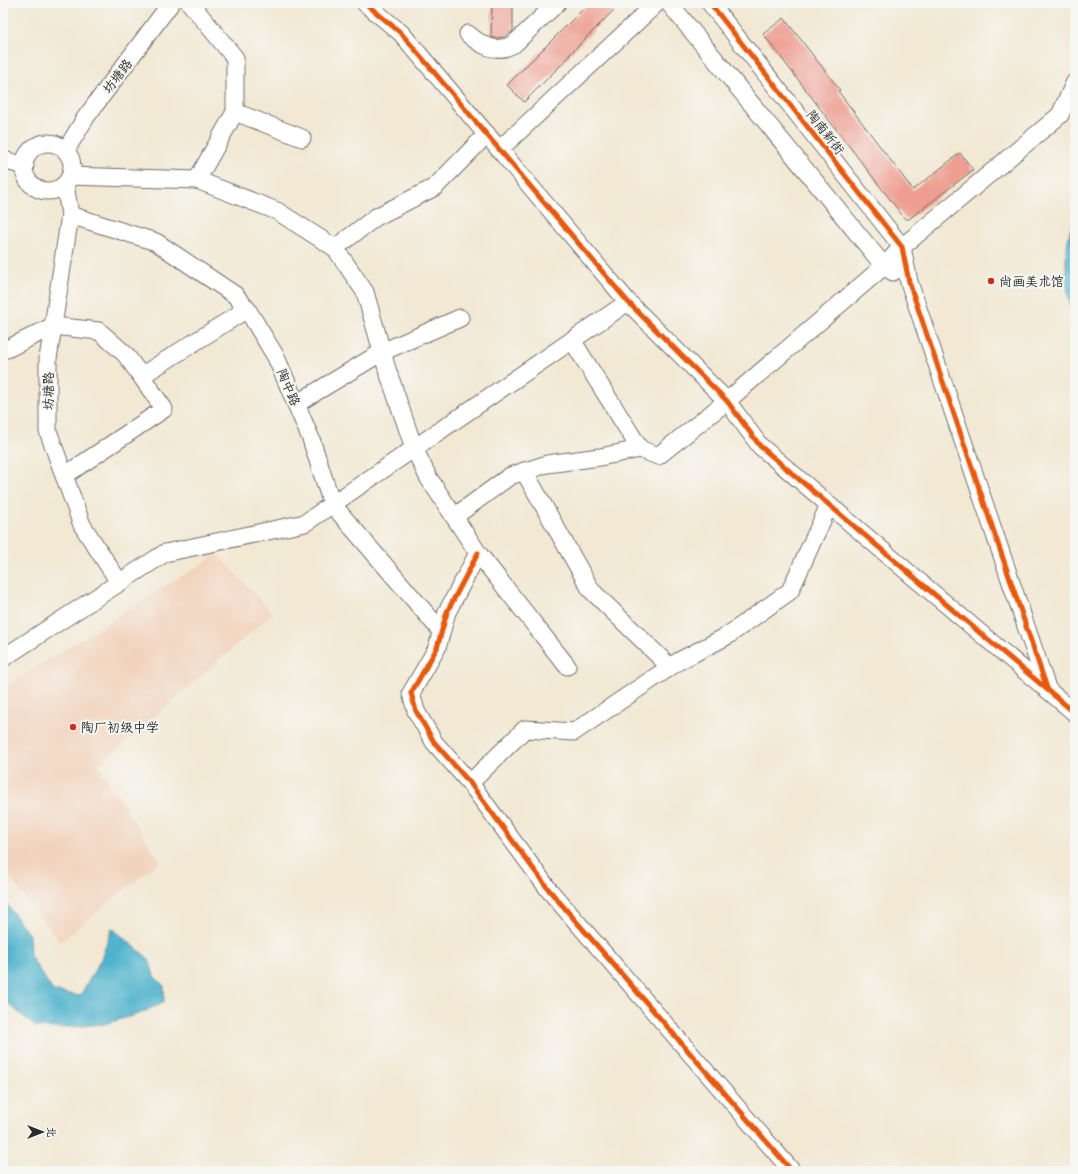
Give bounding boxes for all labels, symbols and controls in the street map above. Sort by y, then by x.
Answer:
street label: 坊塘路 [98,55,136,97]
street label: 陶南新街 [803,106,849,158]
place label: 尚画美术馆 [999,272,1064,290]
marker: 尚画美术馆 [986,276,996,286]
street label: 陶中路 [273,366,305,408]
street label: 坊塘路 [39,371,57,411]
place label: 陶厂初级中学 [81,718,159,736]
marker: 陶厂初级中学 [68,722,78,732]
north arrow [22,1112,62,1152]
text: 北 [45,1127,59,1138]

